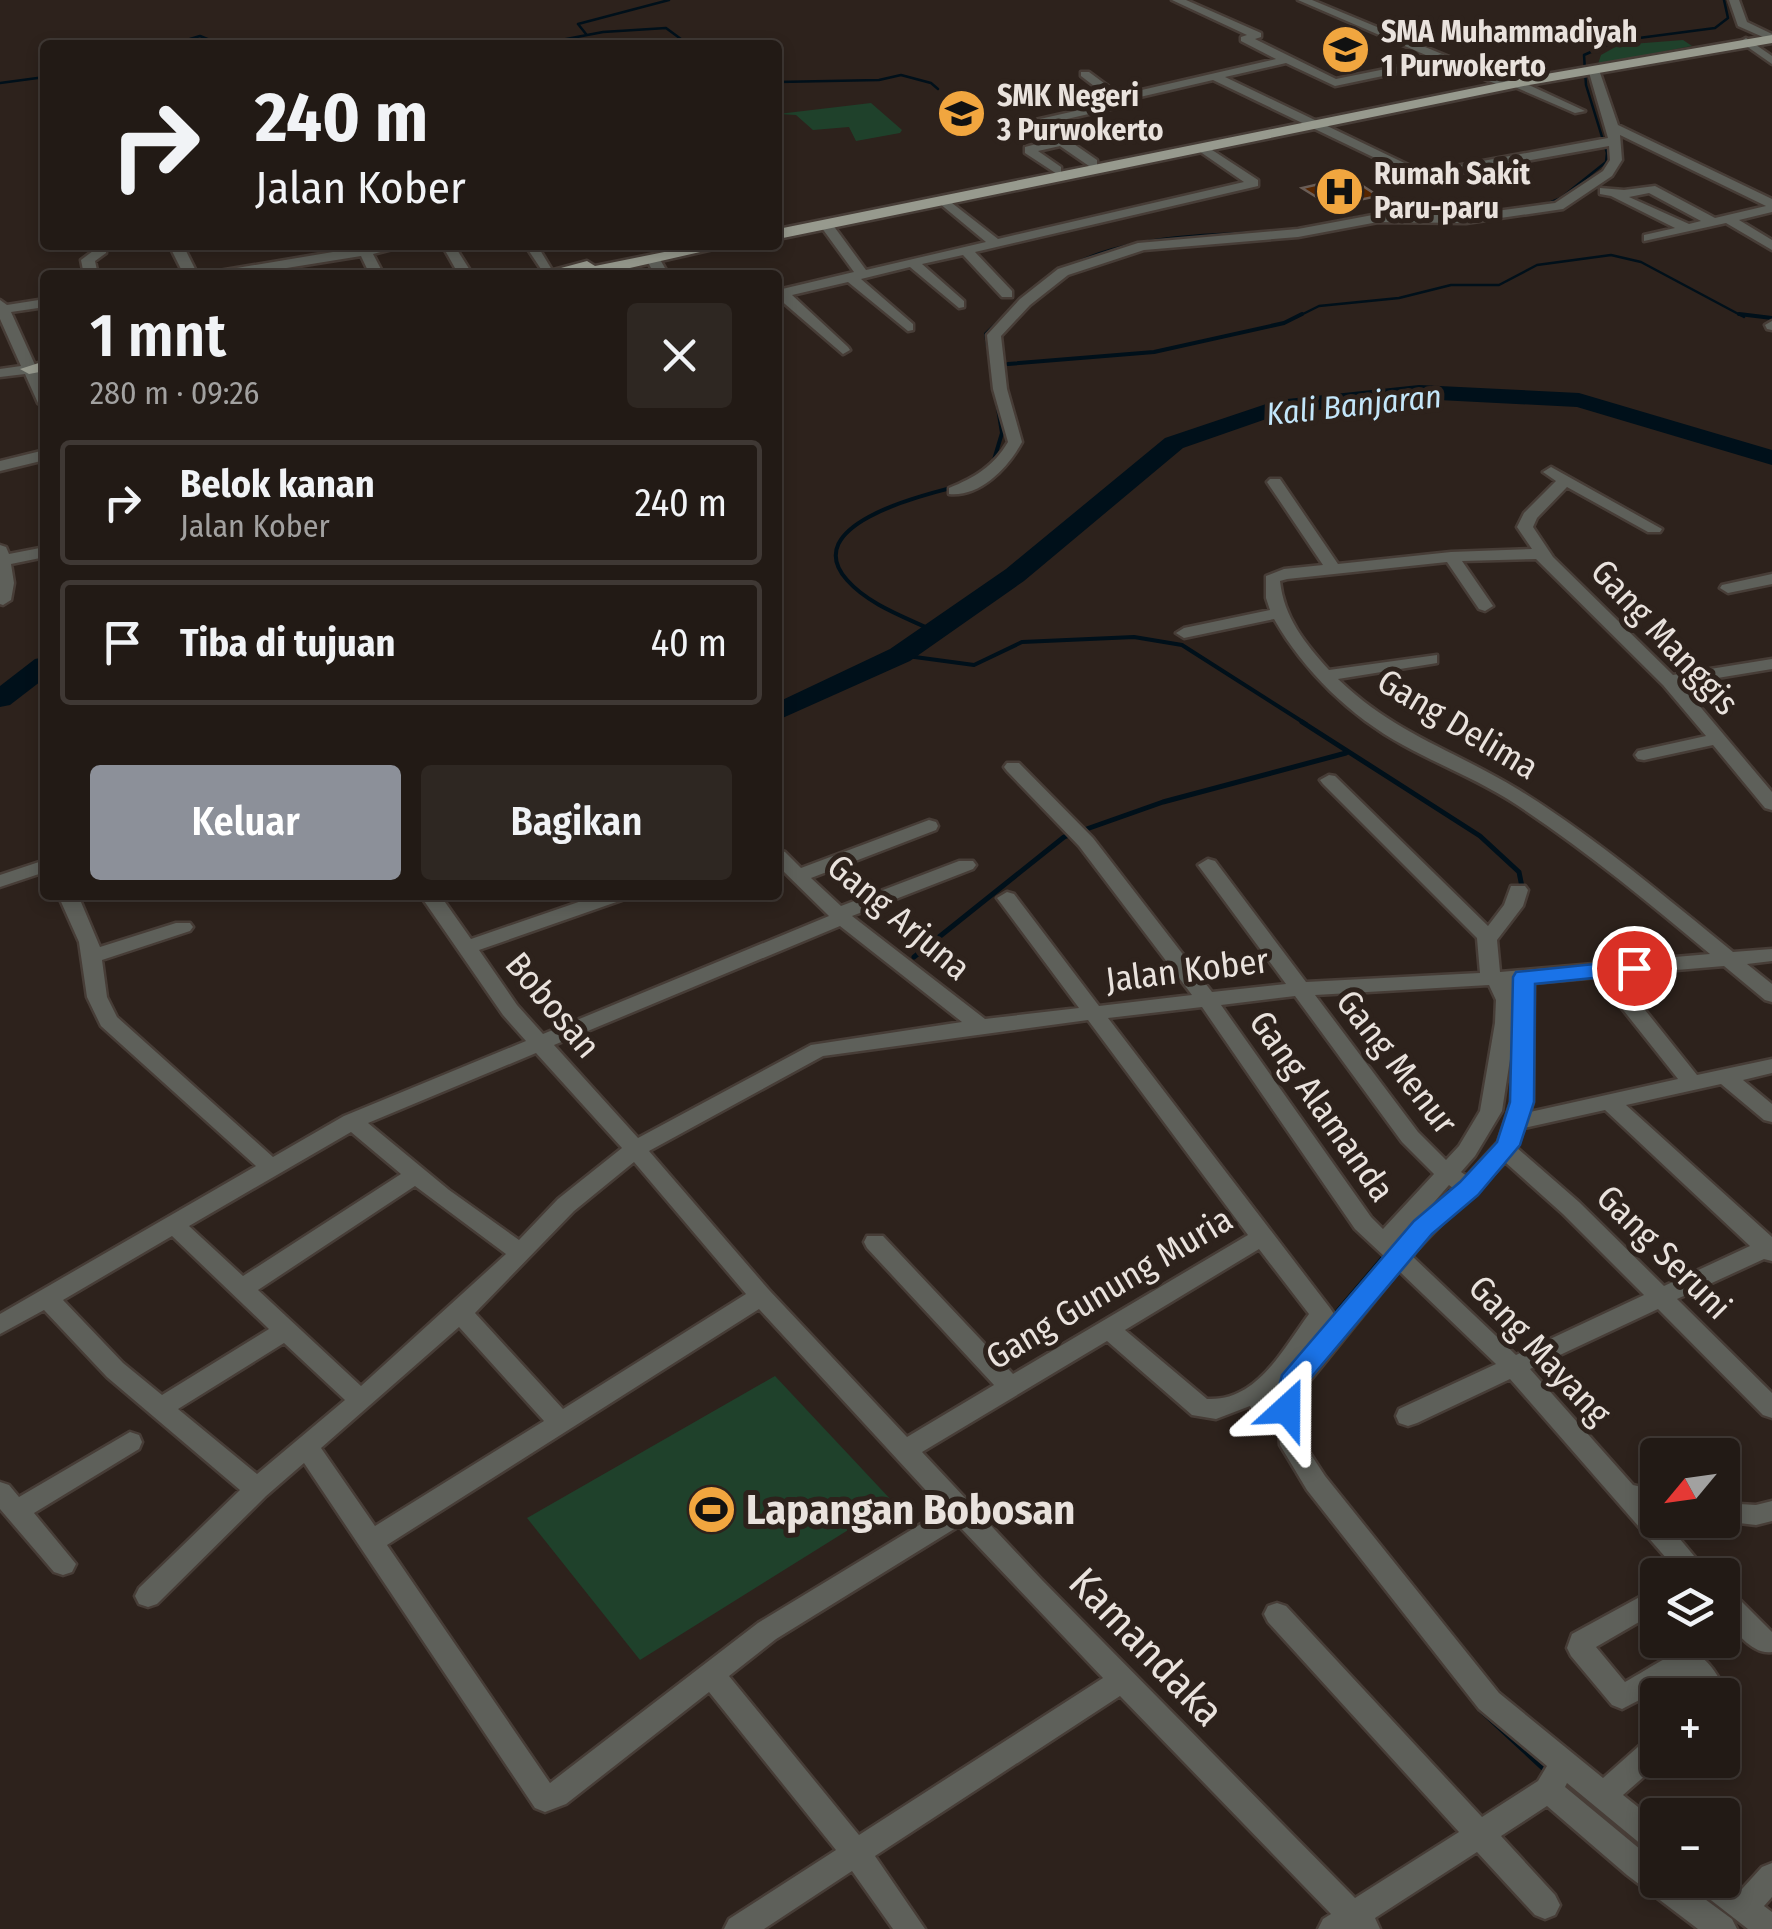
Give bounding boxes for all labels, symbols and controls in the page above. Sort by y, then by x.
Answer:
place label: SMA Muhammadiyah 1 Purwokerto [1381,14,1637,84]
school or university icon: SMA Muhammadiyah 1 Purwokerto [1320,23,1372,75]
text: 240 m [255,76,428,160]
place label: SMK Negeri 3 Purwokerto [996,78,1163,148]
icon: right [90,80,220,210]
school or university icon: SMK Negeri 3 Purwokerto [936,87,988,139]
place label: Rumah Sakit Paru-paru [1374,156,1531,226]
text: Jalan Kober [255,161,466,215]
hospital icon: Rumah Sakit Paru-paru [1313,165,1365,217]
text: 1 mnt [90,300,226,372]
button: close [627,303,732,408]
text: 280 m · 09:26 [90,374,259,412]
water label: Kali Banjaran [1264,377,1444,433]
text: Belok kanan [180,461,375,507]
icon: right [95,475,150,530]
text: 240 m [635,480,727,526]
text: Jalan Kober [180,507,330,545]
street label: Gang Manggis [1582,550,1748,724]
icon: arrive [95,615,150,670]
text: Tiba di tujuan [180,620,396,666]
text: 40 m [651,620,727,666]
street label: Gang Delima [1370,660,1546,788]
button: Keluar [90,765,401,880]
button: Bagikan [421,765,732,880]
street label: Gang Arjuna [819,845,979,989]
pin [1592,926,1677,1011]
street label: Jalan Kober [1103,939,1271,1001]
icon: arrive [1607,941,1662,996]
street label: Bobosan [497,944,609,1066]
street label: Gang Menur [1328,982,1466,1142]
street label: Gang Alamanda [1241,1002,1403,1210]
street label: Gang Seruni [1588,1176,1740,1328]
street label: Gang Gunung Muria [978,1198,1240,1378]
street label: Gang Mayang [1460,1267,1620,1434]
position arrow [1235,1357,1339,1461]
north arrow [1640,1438,1740,1538]
map controls [1640,1438,1740,1898]
sports icon: Lapangan Bobosan [685,1484,737,1536]
place label: Lapangan Bobosan [746,1485,1075,1535]
street label: Kamandaka [1059,1558,1233,1736]
button: layers [1640,1558,1740,1658]
button: + [1640,1678,1740,1778]
button: − [1640,1798,1740,1898]

